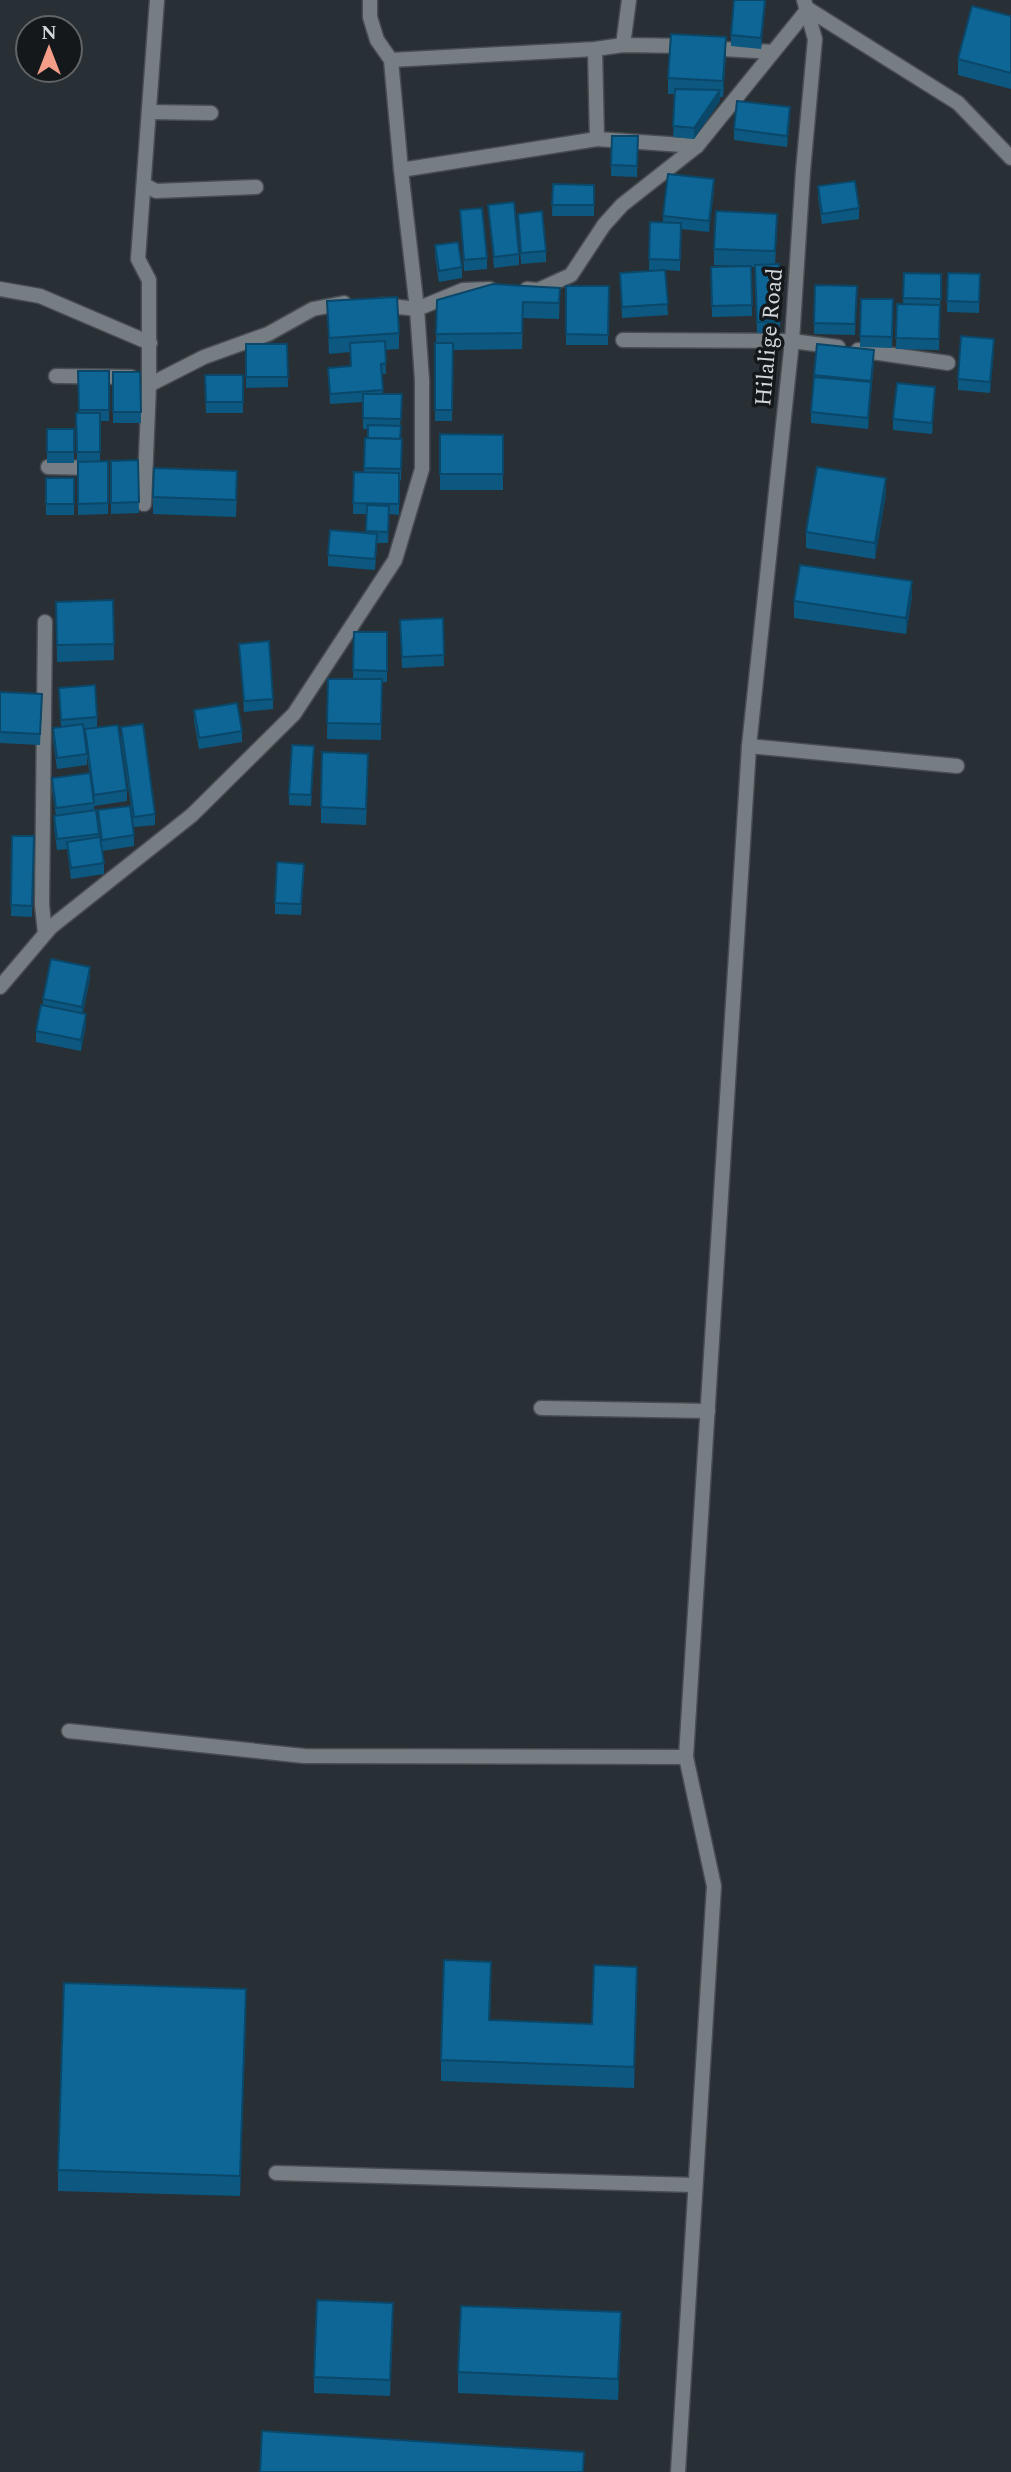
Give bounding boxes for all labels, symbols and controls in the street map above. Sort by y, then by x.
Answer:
north arrow [14,14,84,84]
text: N [41,19,57,48]
street label: Hilalige Road [746,266,793,408]

